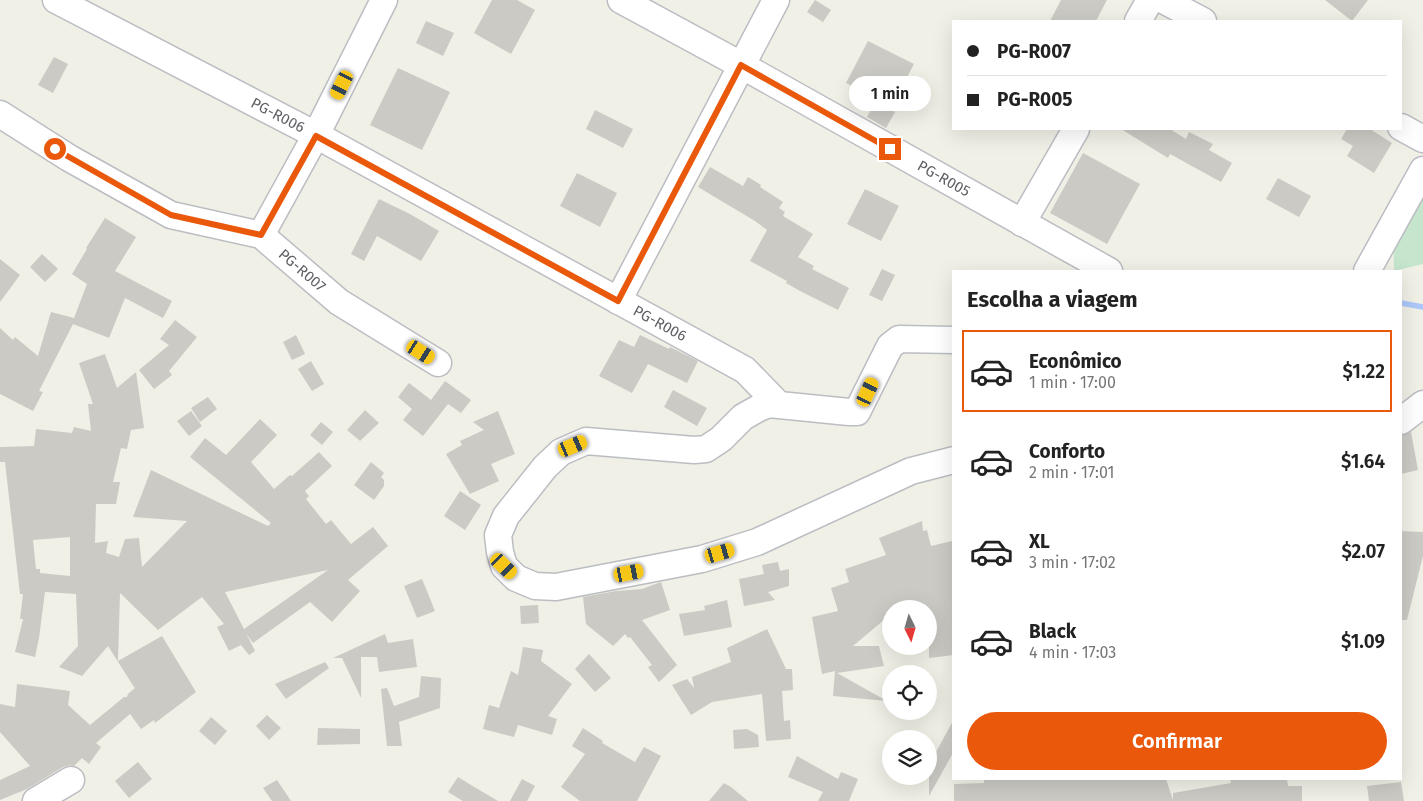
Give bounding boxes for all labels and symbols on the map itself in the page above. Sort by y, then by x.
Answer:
car [328,68,355,102]
callout: 1 min [849,76,931,112]
street label: PG-R006 [248,94,308,137]
route start [44,138,66,160]
route end [879,138,901,160]
street label: PG-R005 [914,157,973,200]
street label: PG-R007 [275,245,330,296]
street label: PG-R006 [630,302,690,345]
car [404,338,437,366]
car [854,375,881,409]
car [556,433,589,459]
car [703,542,736,564]
car [487,550,520,582]
car [612,563,645,583]
north arrow [882,600,938,655]

